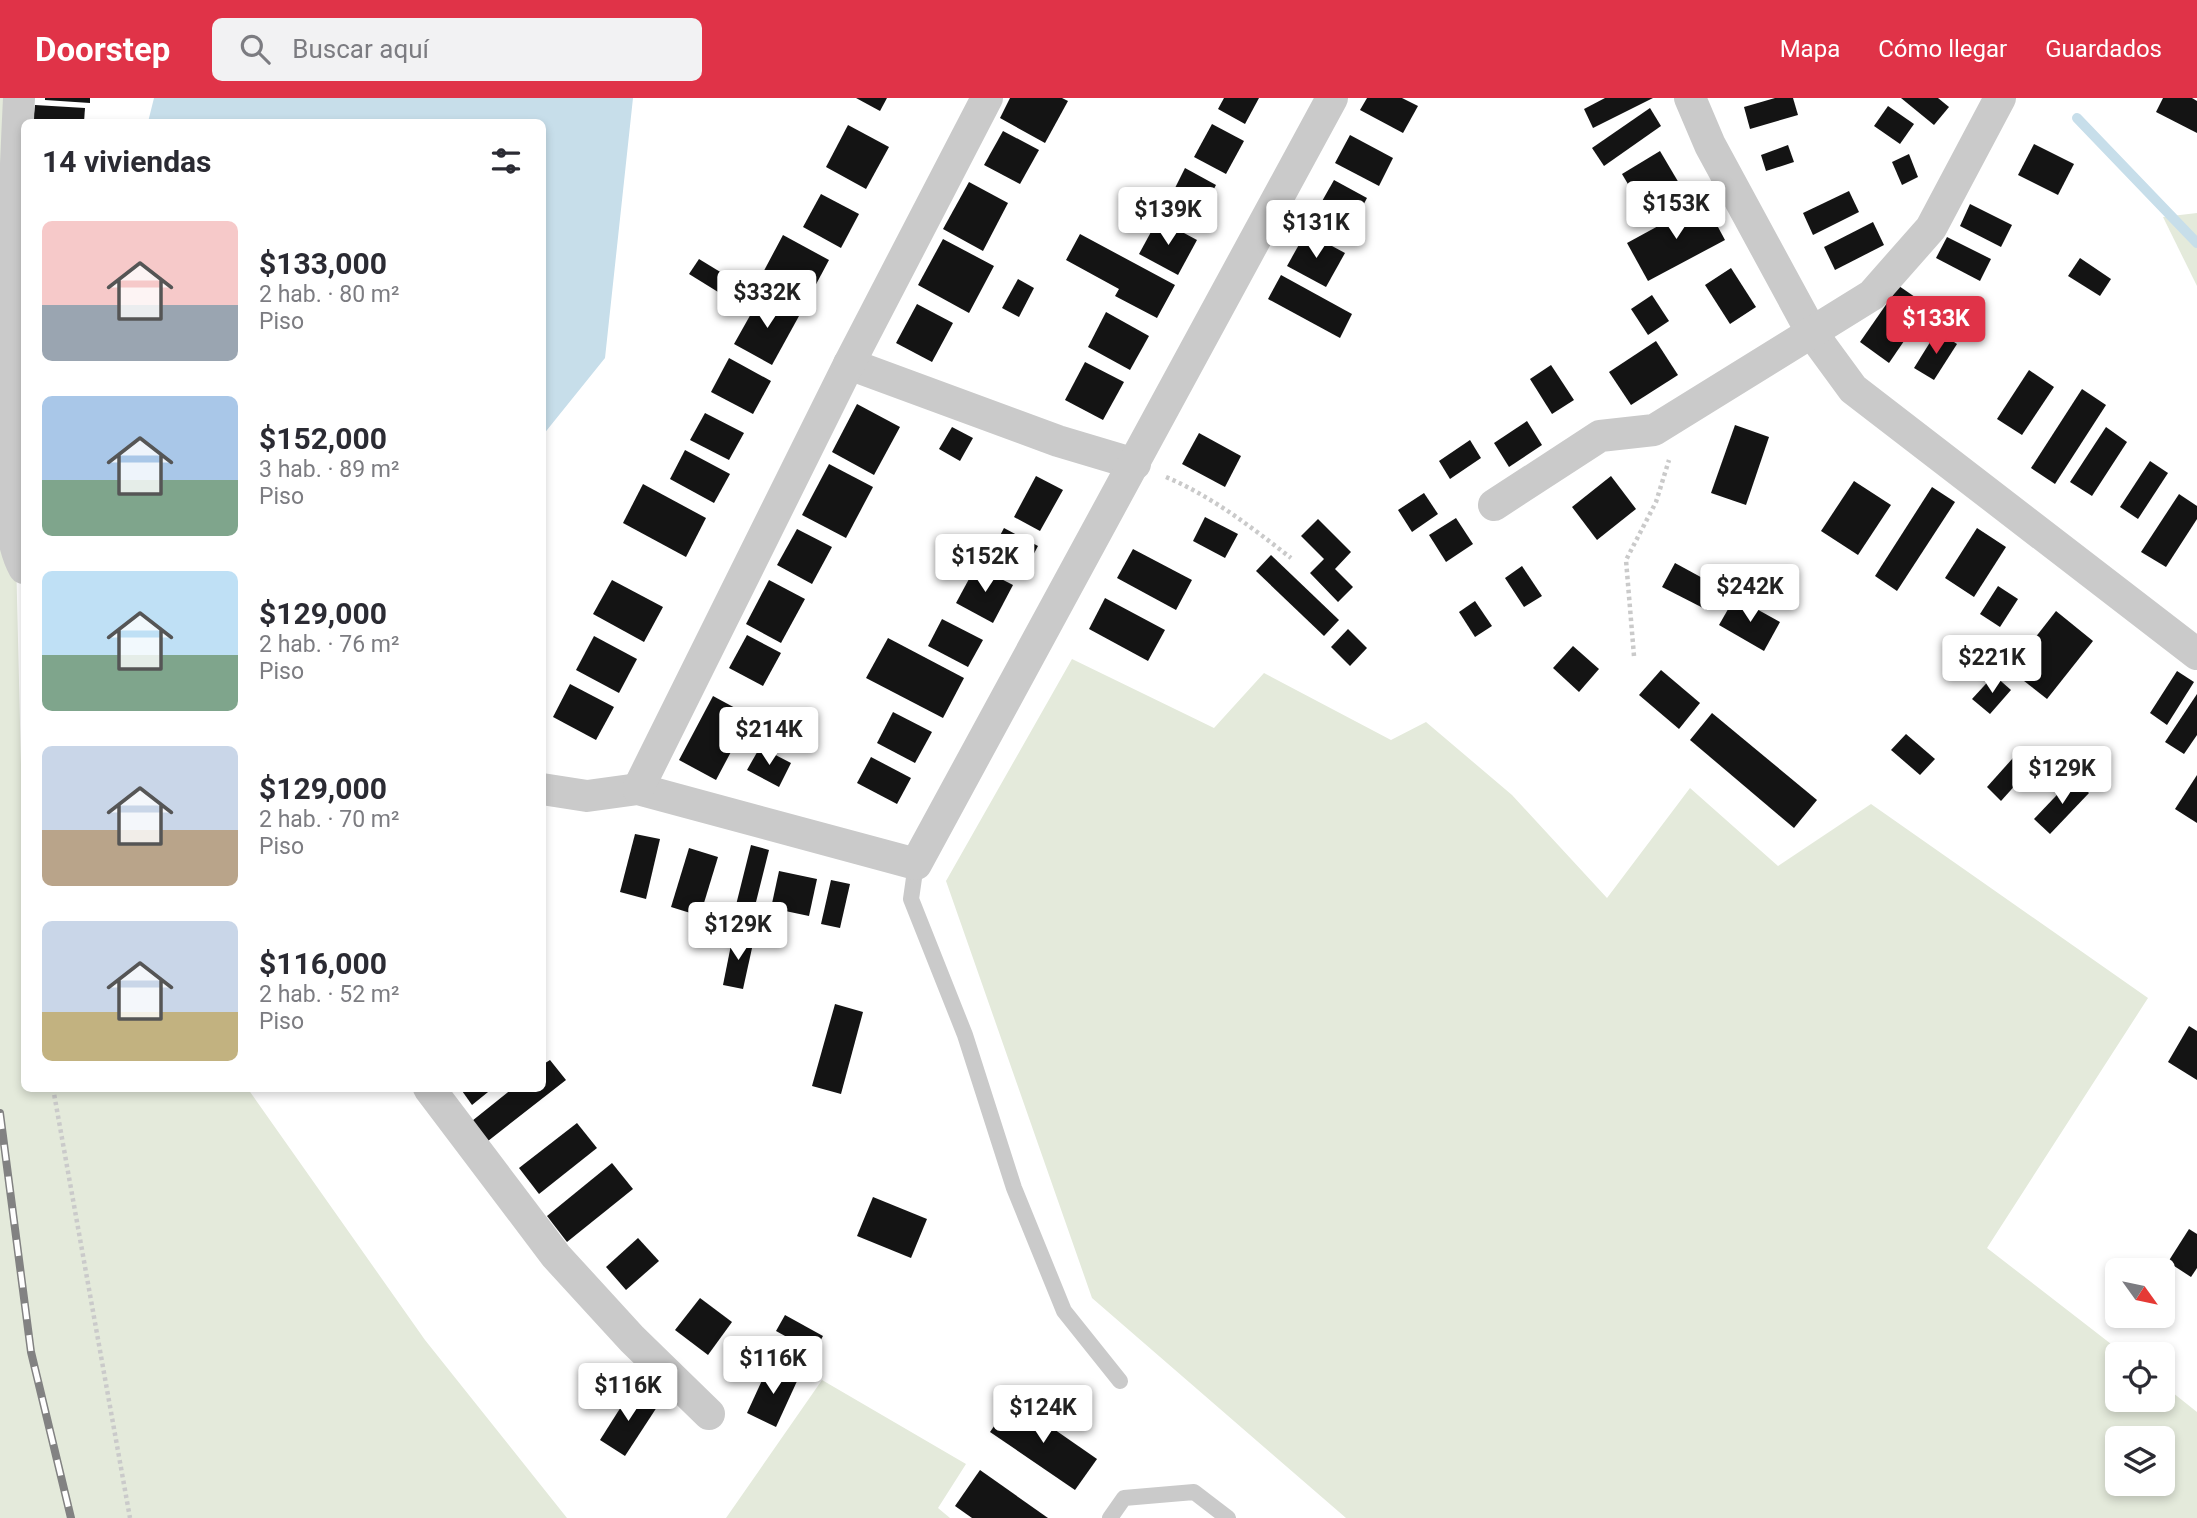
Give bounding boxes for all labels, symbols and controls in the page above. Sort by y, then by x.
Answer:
search box [212,18,702,81]
text: Doorstep [35,30,170,69]
icon: search [236,30,274,68]
text: Buscar aquí [292,34,429,64]
text: Mapa [1780,35,1840,63]
text: Cómo llegar [1878,35,2007,63]
text: Guardados [2045,35,2162,63]
icon: filters [487,142,525,180]
text: 14 viviendas [42,144,212,179]
pin: $153K [1627,181,1725,241]
pin: $139K [1119,188,1217,247]
text: $153K [1642,190,1710,217]
text: $139K [1134,196,1202,223]
pin: $131K [1267,200,1365,260]
text: $131K [1282,209,1350,236]
text: $133,000 [259,246,387,281]
icon: home [98,249,182,333]
pin: $332K [718,271,816,330]
text: $332K [733,279,801,306]
text: 2 hab. · 80 m² [259,281,399,308]
pin: $133K [1887,296,1985,356]
text: $133K [1902,305,1970,332]
text: Piso [259,308,304,335]
text: $152,000 [259,421,387,456]
icon: home [98,424,182,508]
text: 3 hab. · 89 m² [259,456,399,483]
text: Piso [259,483,304,510]
pin: $152K [936,534,1034,594]
text: $152K [951,543,1019,570]
pin: $242K [1701,564,1799,624]
text: $242K [1716,573,1784,600]
text: $129,000 [259,596,387,631]
icon: home [98,599,182,683]
text: 2 hab. · 76 m² [259,631,399,658]
pin: $221K [1943,636,2041,695]
text: $221K [1958,644,2026,671]
text: Piso [259,658,304,685]
pin: $214K [720,708,818,767]
text: $214K [735,716,803,743]
pin: $129K [2013,746,2111,806]
text: $129K [2028,755,2096,782]
text: $129,000 [259,771,387,806]
icon: home [98,774,182,858]
text: 2 hab. · 70 m² [259,806,399,833]
text: Piso [259,833,304,860]
pin: $129K [689,902,787,962]
text: $129K [704,911,772,938]
text: $116,000 [259,946,387,981]
icon: home [98,949,182,1033]
text: 2 hab. · 52 m² [259,981,399,1008]
text: Piso [259,1008,304,1035]
north arrow [2105,1258,2175,1328]
map controls [2105,1258,2175,1496]
pin: $116K [724,1336,822,1396]
button: locate [2105,1342,2175,1412]
text: $116K [739,1345,807,1372]
pin: $116K [579,1364,677,1423]
text: $116K [594,1372,662,1399]
pin: $124K [994,1386,1092,1445]
text: $124K [1009,1394,1077,1421]
button: layers [2105,1426,2175,1496]

